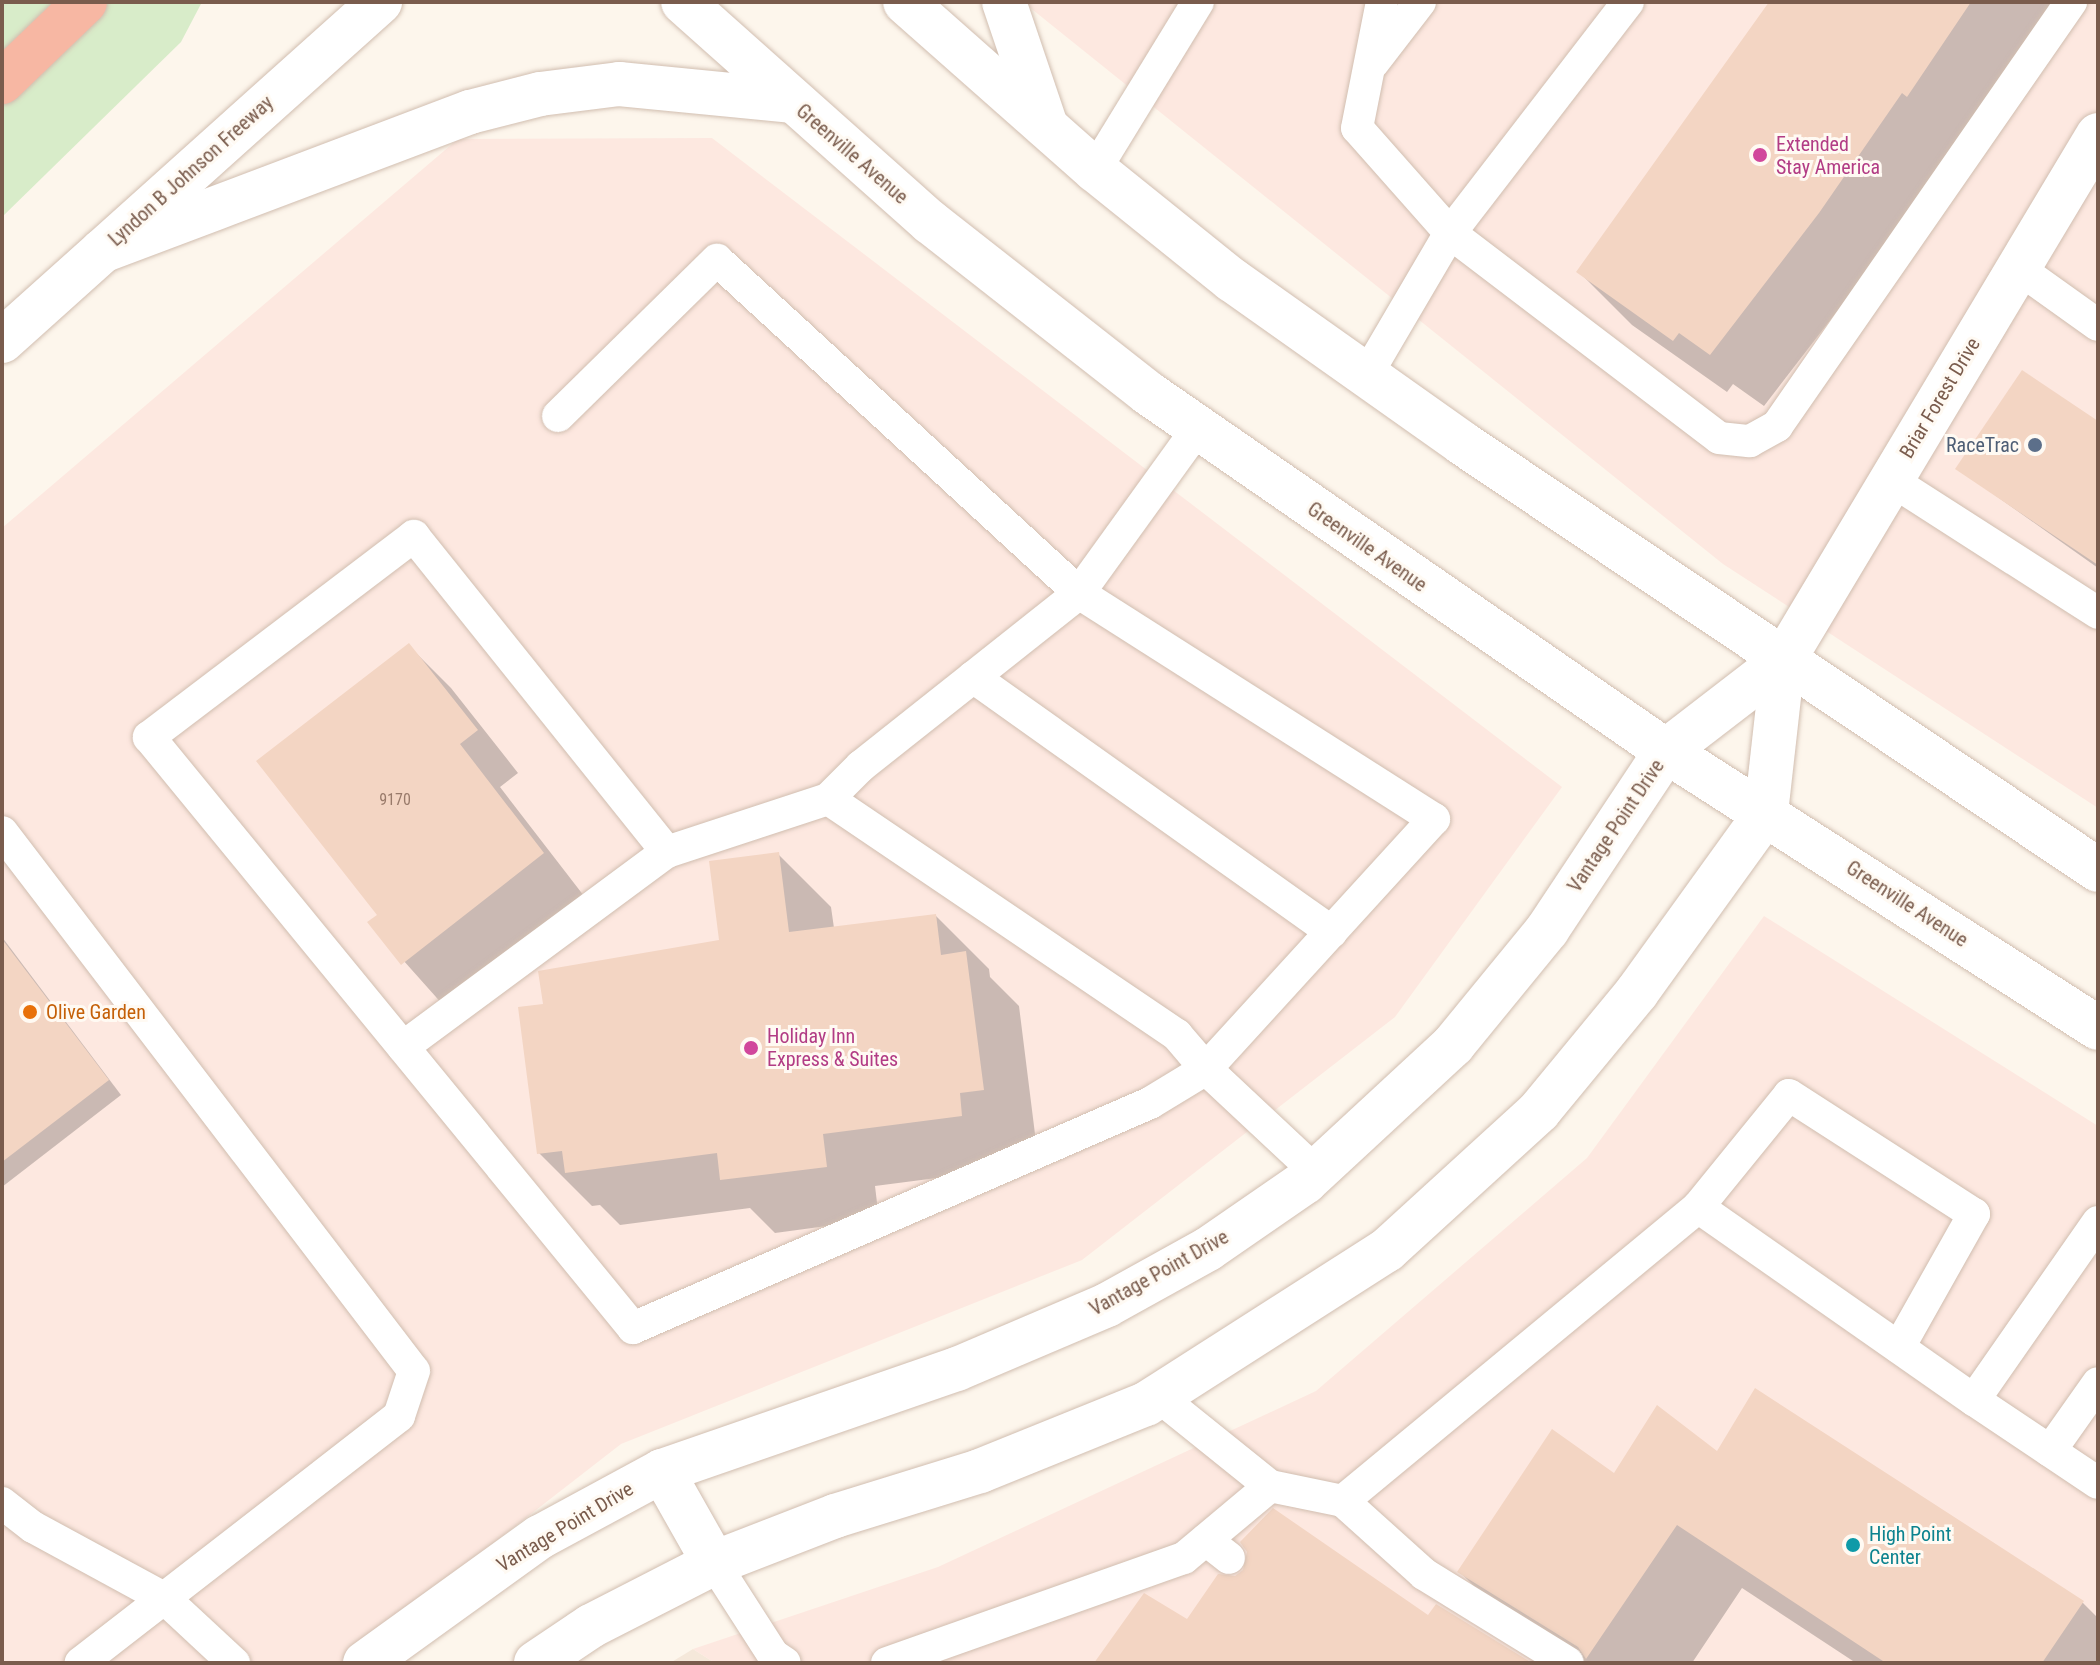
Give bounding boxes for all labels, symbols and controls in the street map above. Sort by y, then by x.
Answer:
street label: Lyndon B Johnson Freeway [104,91,278,251]
street label: Greenville Avenue [791,99,913,209]
place label: Extended Stay America [1776,132,1880,179]
marker: Extended Stay America [1751,146,1769,164]
street label: Briar Forest Drive [1895,333,1985,463]
place label: RaceTrac [1946,433,2019,457]
marker: RaceTrac [2026,436,2044,454]
street label: Greenville Avenue [1303,497,1431,597]
street label: Vantage Point Drive [1563,755,1669,897]
house number: 9170 [379,790,411,810]
street label: Greenville Avenue [1842,856,1972,952]
place label: Olive Garden [46,1000,146,1024]
marker: Olive Garden [21,1003,39,1021]
place label: Holiday Inn Express & Suites [767,1024,898,1071]
marker: Holiday Inn Express & Suites [742,1039,760,1057]
street label: Vantage Point Drive [1085,1225,1233,1321]
street label: Vantage Point Drive [492,1477,638,1577]
place label: High Point Center [1869,1522,1951,1569]
marker: High Point Center [1844,1536,1862,1554]

